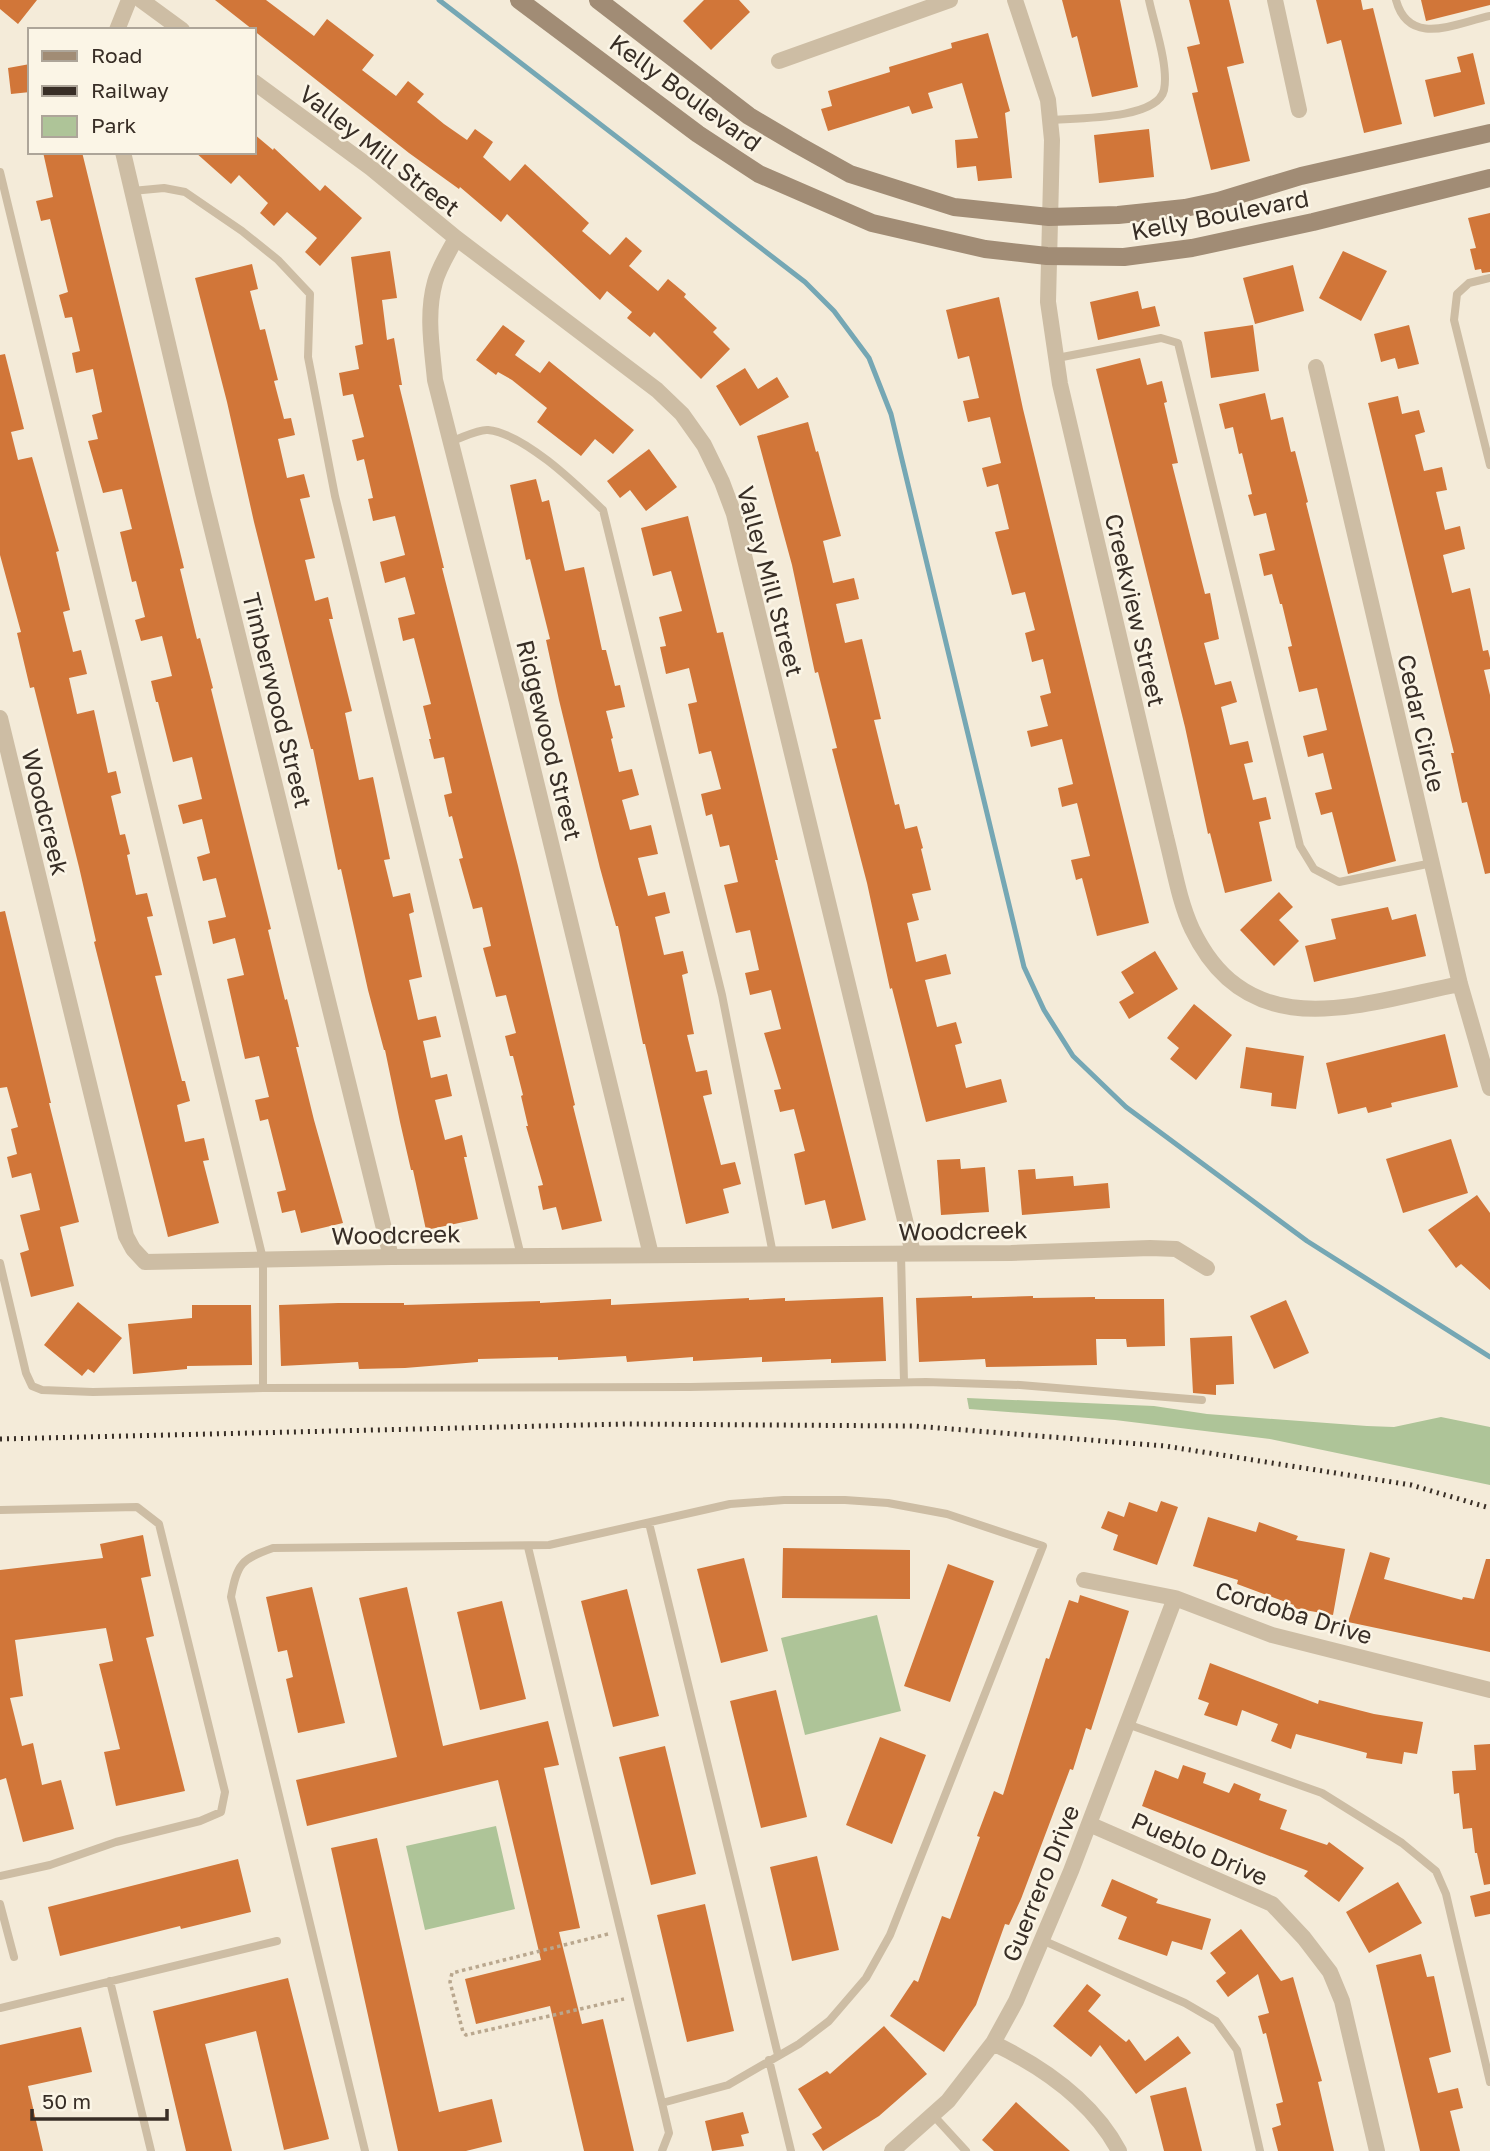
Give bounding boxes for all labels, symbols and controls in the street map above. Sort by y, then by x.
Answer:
street label: Kelly Boulevard [605,27,767,157]
legend [28,28,256,154]
text: Road [91,42,142,68]
text: Railway [91,77,169,103]
street label: Valley Mill Street [294,78,466,222]
text: Park [91,112,137,138]
street label: Kelly Boulevard [1129,183,1311,245]
street label: Valley Mill Street [732,483,810,679]
street label: Creekview Street [1100,511,1172,709]
street label: Timberwood Street [237,589,319,811]
street label: Ridgewood Street [511,637,589,843]
street label: Cedar Circle [1392,651,1452,795]
street label: Woodcreek [16,746,76,878]
street label: Woodcreek [898,1214,1028,1246]
street label: Woodcreek [331,1218,461,1250]
street label: Cordoba Drive [1212,1574,1376,1650]
street label: Guerrero Drive [995,1800,1085,1966]
street label: Pueblo Drive [1127,1805,1273,1891]
scale bar [32,2078,166,2122]
text: 50 m [42,2088,91,2114]

